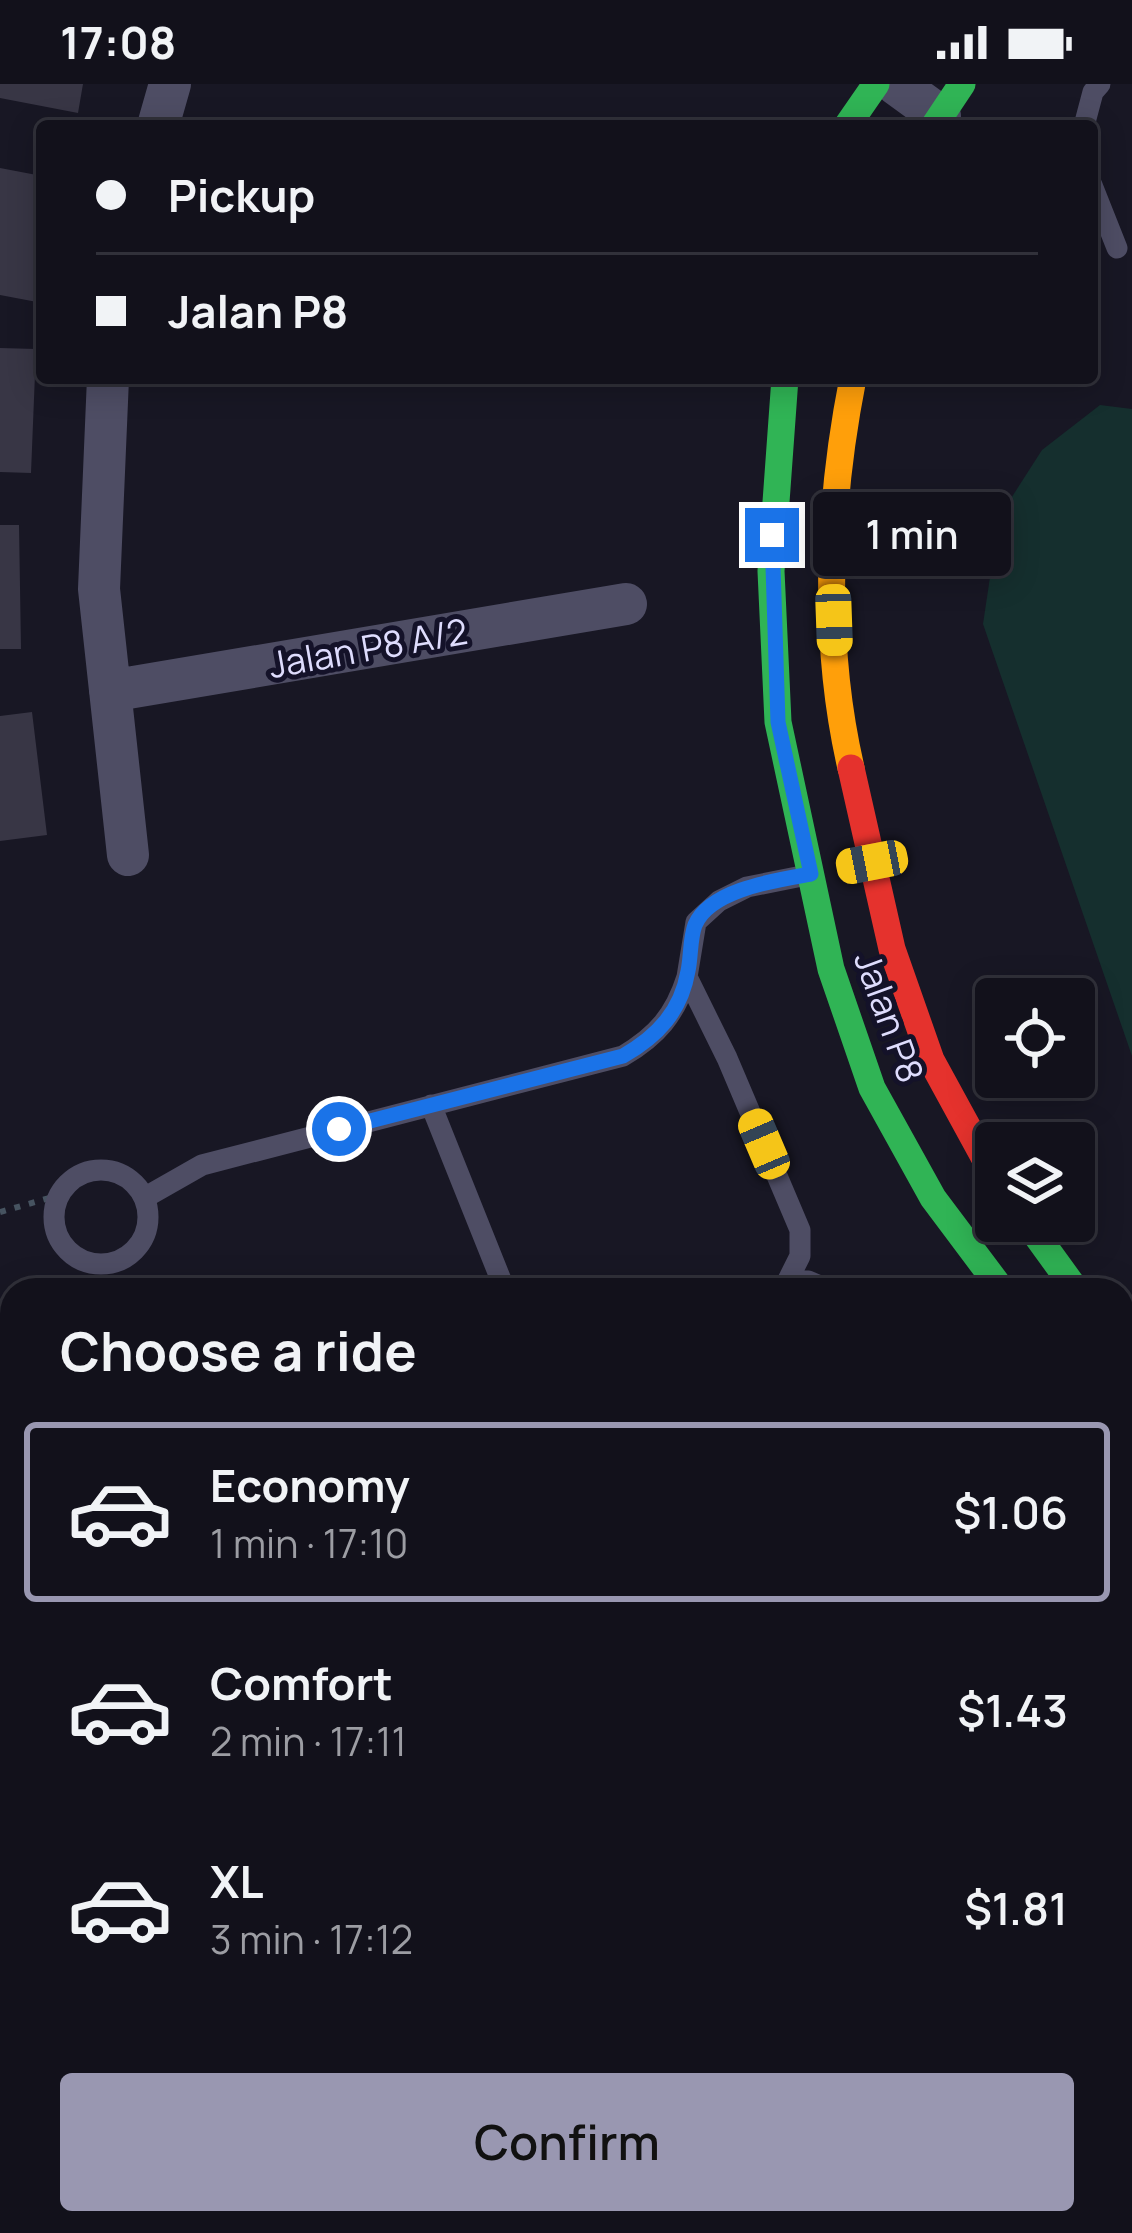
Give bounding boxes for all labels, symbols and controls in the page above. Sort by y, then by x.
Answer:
text: 17:08 [60,11,176,73]
text: Pickup [168,164,315,226]
text: Jalan P8 [168,280,348,342]
callout: 1 min [814,493,1012,577]
text: 1 min [866,507,958,561]
route end [745,508,799,562]
car [815,583,853,657]
street label: Jalan P8 A/2 [265,606,471,689]
car [833,837,911,887]
street label: Jalan P8 [843,944,936,1089]
map controls [975,978,1095,1242]
button: locate [975,978,1095,1098]
route start [312,1102,366,1156]
car [733,1104,795,1184]
button: layers [975,1122,1095,1242]
text: Choose a ride [60,1313,417,1387]
text: Economy [210,1454,410,1516]
icon: car [66,1458,174,1566]
text: $1.06 [953,1481,1068,1543]
text: 1 min · 17:10 [210,1516,408,1570]
text: Comfort [210,1652,393,1714]
icon: car [66,1656,174,1764]
text: $1.43 [957,1679,1068,1741]
text: 2 min · 17:11 [210,1714,407,1768]
text: XL [210,1850,264,1912]
icon: car [66,1854,174,1962]
text: $1.81 [964,1877,1068,1939]
text: 3 min · 17:12 [210,1912,413,1966]
button: Confirm [60,2073,1074,2211]

